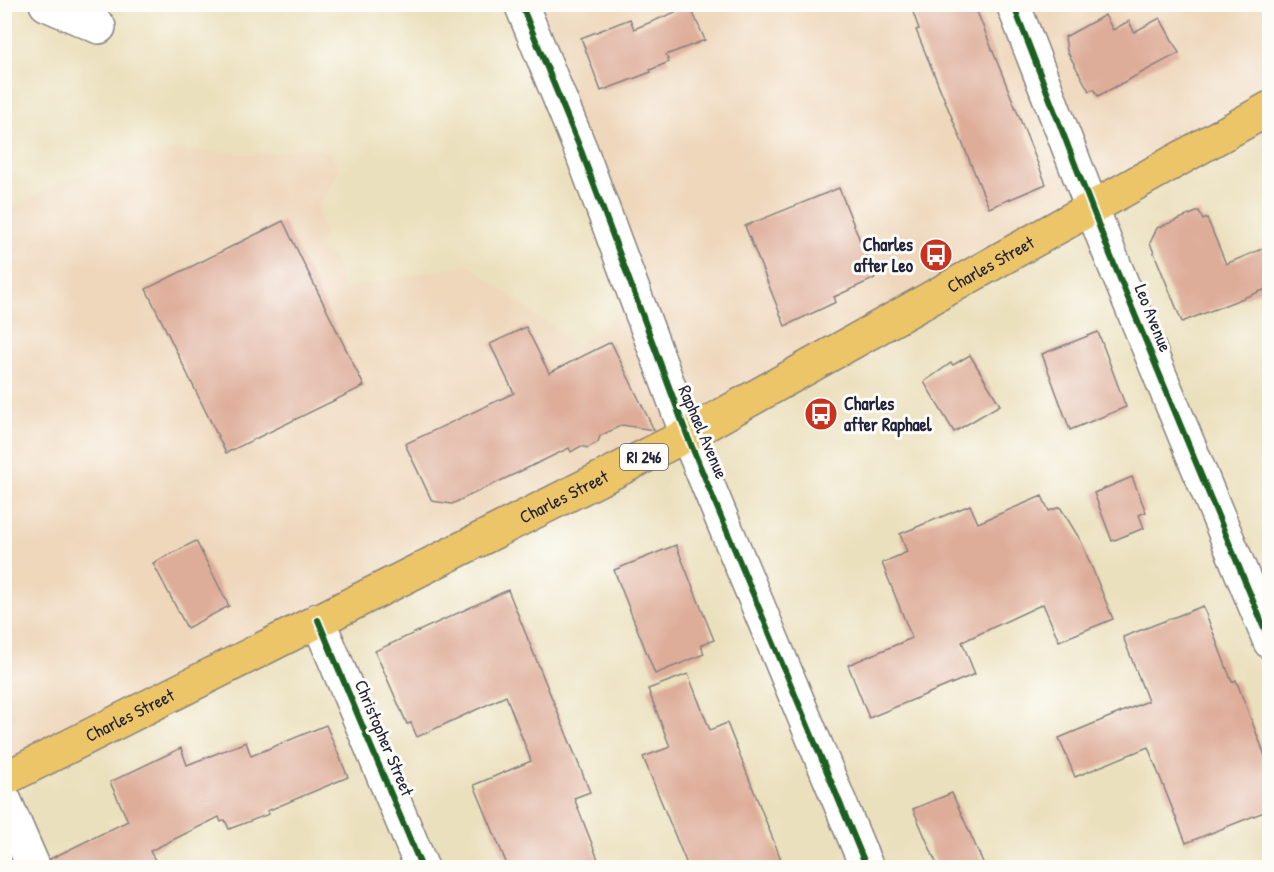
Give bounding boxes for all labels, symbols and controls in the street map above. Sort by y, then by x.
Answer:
street label: Charles Street [942,229,1039,299]
place label: Charles after Leo [854,232,914,278]
bus stop icon: Charles after Leo [918,237,954,273]
street label: Leo Avenue [1129,280,1178,355]
street label: Raphael Avenue [673,381,734,482]
place label: Charles after Raphael [844,391,933,438]
bus stop icon: Charles after Raphael [803,396,839,432]
road number: RI 246 [620,444,668,470]
street label: Charles Street [515,463,613,529]
street label: Christopher Street [349,676,421,801]
street label: Charles Street [81,682,179,748]

